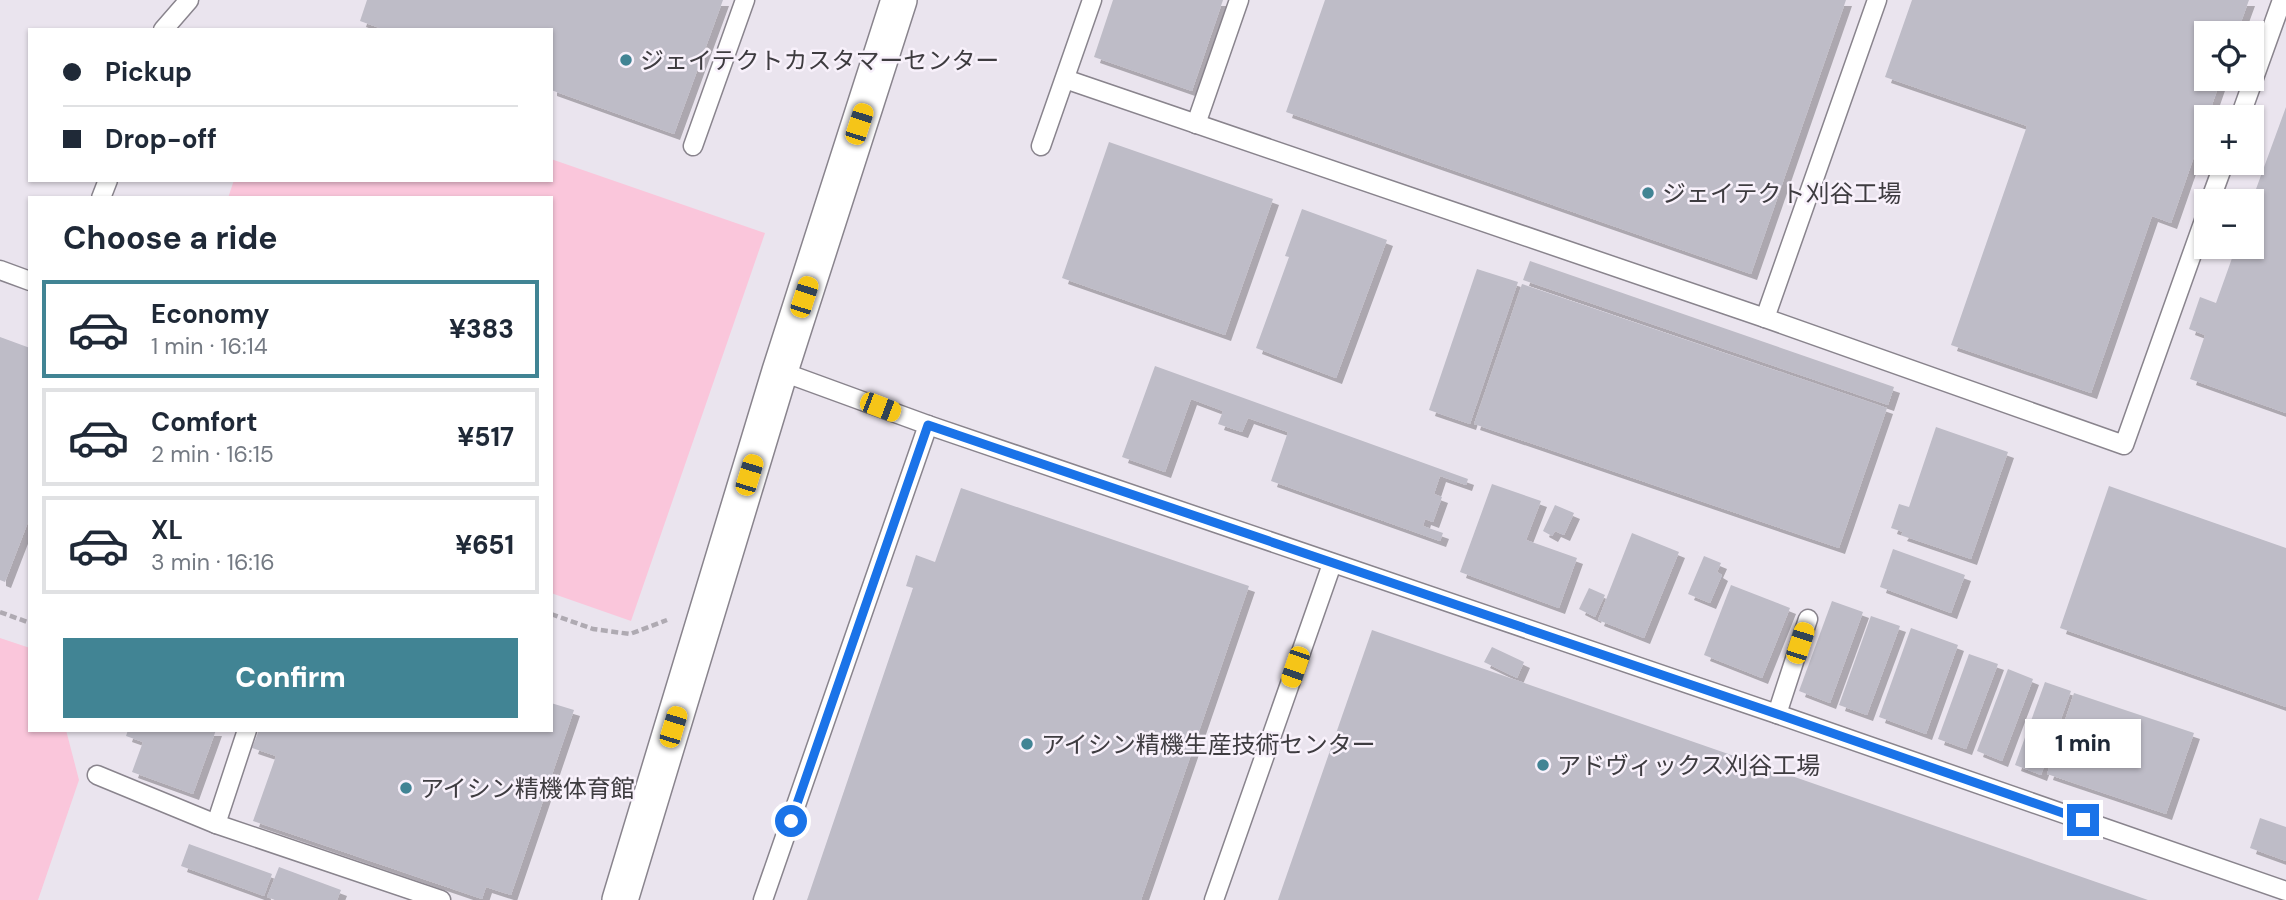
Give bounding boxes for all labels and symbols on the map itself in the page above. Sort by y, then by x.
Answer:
place label: ジェイテクトカスタマーセンター [640,45,1000,76]
marker: ジェイテクトカスタマーセンター [618,52,634,68]
car [843,101,876,147]
place label: ジェイテクト刈谷工場 [1662,178,1902,209]
marker: ジェイテクト刈谷工場 [1640,185,1656,201]
car [788,274,821,320]
car [857,390,904,424]
car [733,452,766,498]
car [1784,620,1817,666]
car [1279,644,1312,690]
car [657,704,690,750]
callout: 1 min [2025,718,2141,768]
place label: アイシン精機生産技術センター [1041,729,1376,760]
marker: アイシン精機生産技術センター [1019,736,1035,752]
place label: アドヴィックス刈谷工場 [1557,750,1820,781]
marker: アドヴィックス刈谷工場 [1535,757,1551,773]
place label: アイシン精機体育館 [420,773,635,804]
marker: アイシン精機体育館 [398,780,414,796]
route end [2067,804,2099,836]
route start [775,805,807,837]

